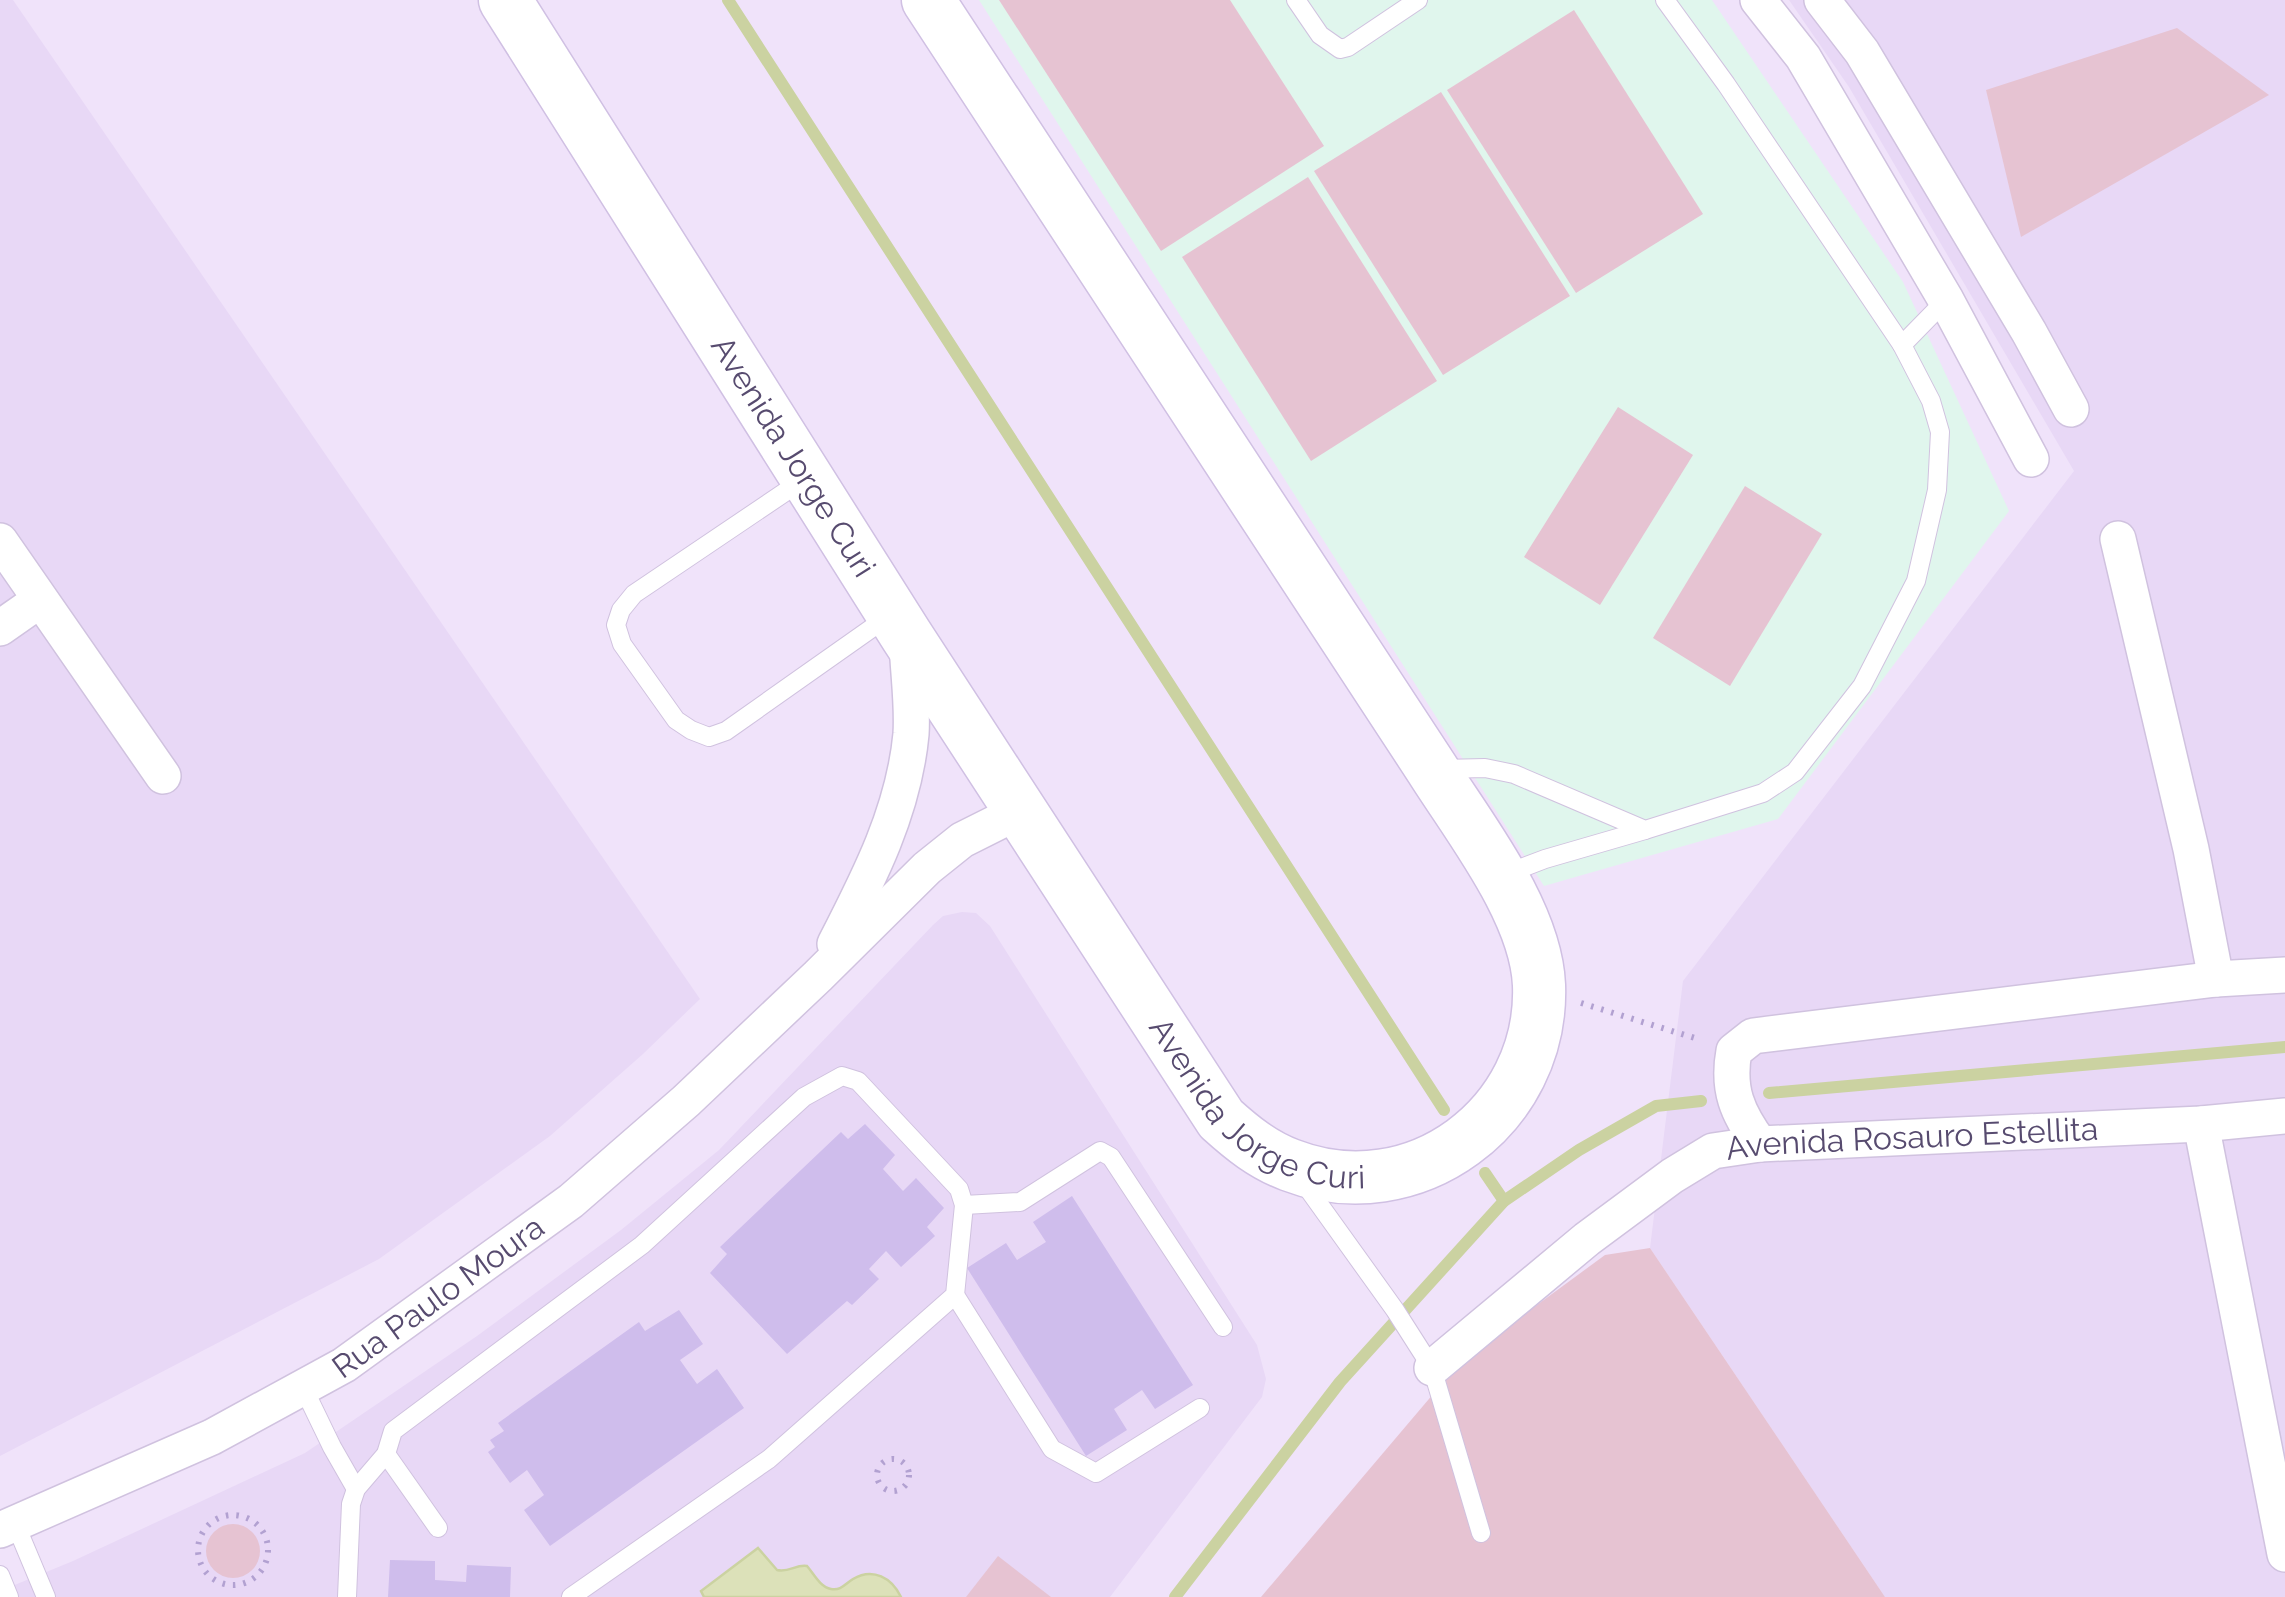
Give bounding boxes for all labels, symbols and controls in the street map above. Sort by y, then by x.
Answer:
street label: Avenida Jorge Curi [704,329,883,583]
street label: Avenida Jorge Curi [1142,1011,1366,1196]
street label: Avenida Rosauro Estellita [1723,1110,2099,1167]
street label: Rua Paulo Moura [325,1208,551,1385]

